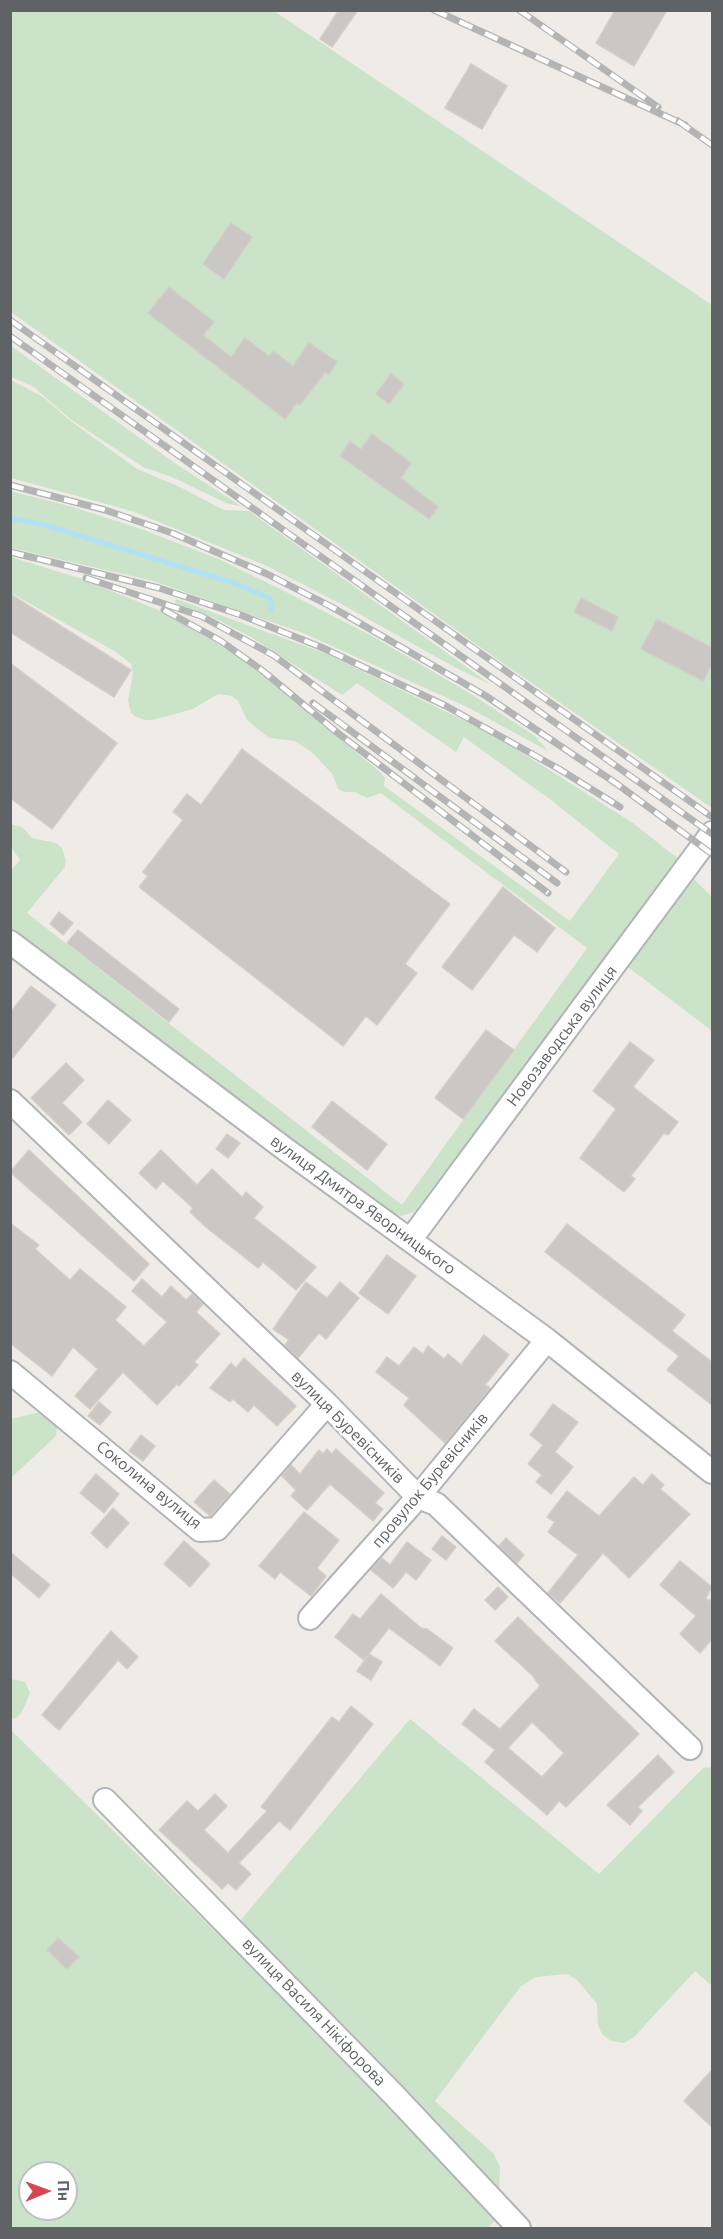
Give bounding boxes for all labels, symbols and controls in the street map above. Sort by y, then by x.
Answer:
street label: Новозаводська вулиця [503,962,621,1110]
street label: вулиця Дмитра Яворницького [267,1131,459,1279]
street label: вулиця Буревісників [287,1366,409,1488]
street label: провулок Буревісників [368,1409,492,1551]
street label: Соколина вулиця [93,1437,205,1533]
street label: вулиця Василя Нікіфорова [238,1934,390,2090]
north arrow [18,2161,78,2221]
text: Пн [55,2180,73,2201]

